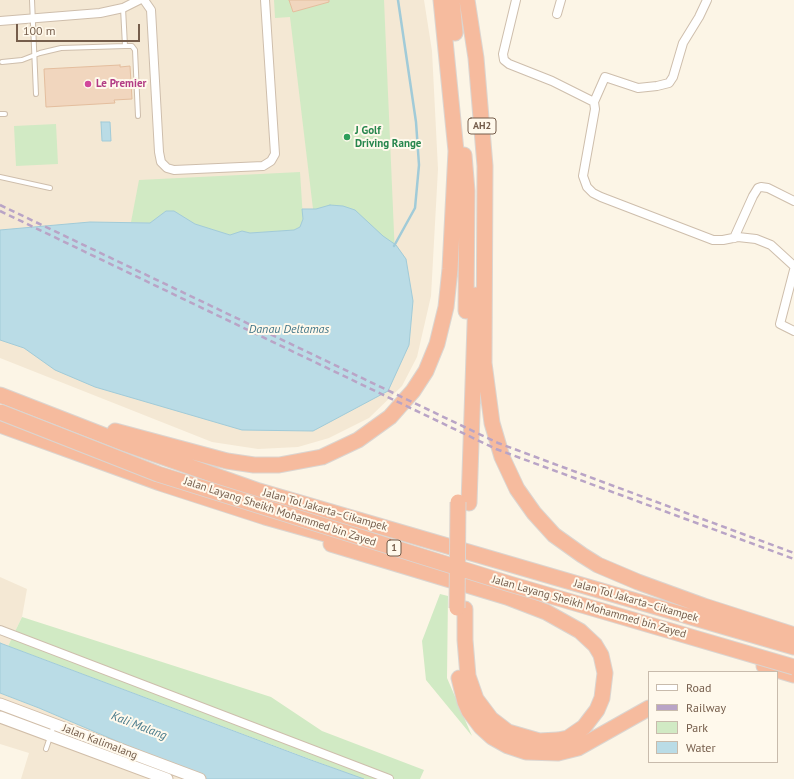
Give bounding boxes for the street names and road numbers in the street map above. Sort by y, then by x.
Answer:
road number: AH2 [468,118,496,134]
street label: Jalan Layang Sheikh Mohammed bin Zayed [182,475,378,549]
street label: Jalan Tol Jakarta–Cikampek [261,486,389,534]
road number: 1 [387,540,401,556]
street label: Jalan Layang Sheikh Mohammed bin Zayed [490,573,688,641]
street label: Jalan Tol Jakarta–Cikampek [572,577,700,625]
street label: Jalan Kalimalang [61,722,139,762]

